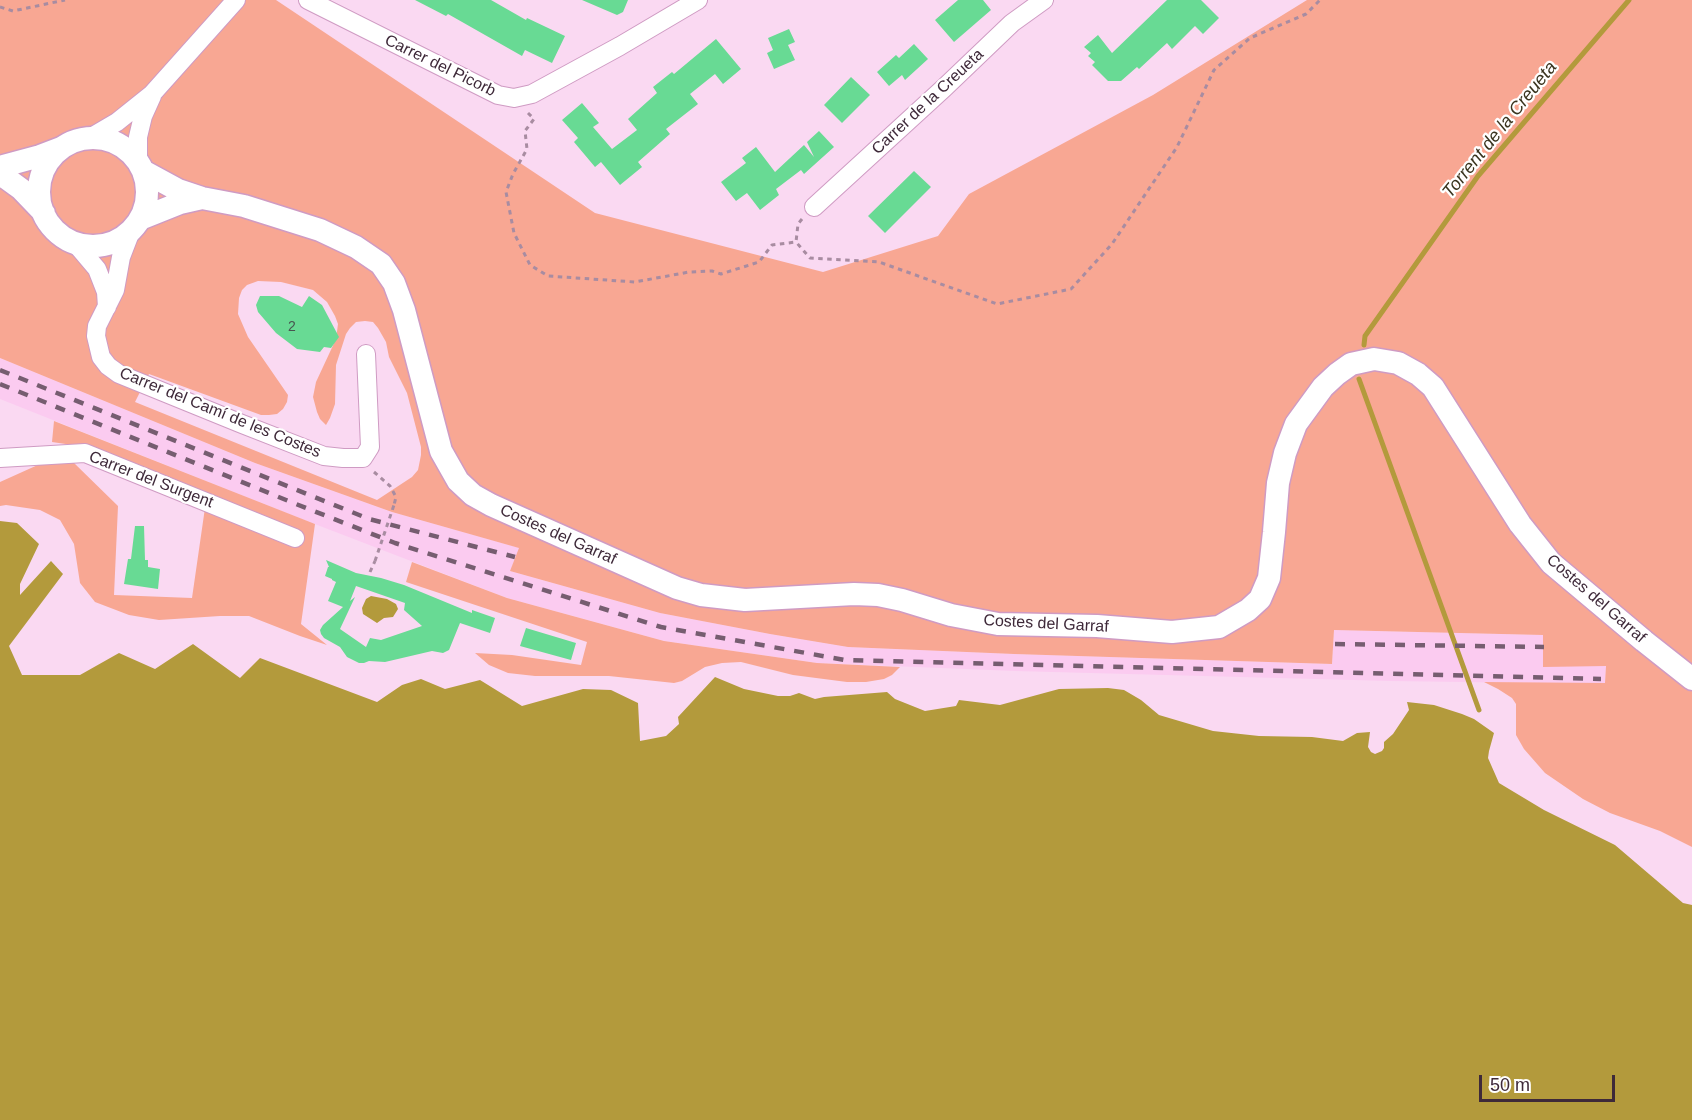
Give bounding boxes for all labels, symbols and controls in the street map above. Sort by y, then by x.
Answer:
street label: Carrer del Picorb [381,31,499,101]
street label: Carrer de la Creueta [868,45,988,159]
water label: Torrent de la Creueta [1438,57,1562,203]
house number: 2 [288,319,296,335]
street label: Carrer del Camí de les Costes [117,364,323,462]
street label: Carrer del Surgent [86,447,216,513]
street label: Costes del Garraf [497,501,619,569]
street label: Costes del Garraf [1542,551,1650,647]
street label: Costes del Garraf [983,611,1109,637]
scale bar [1482,1063,1618,1101]
text: 50 m [1490,1075,1530,1095]

